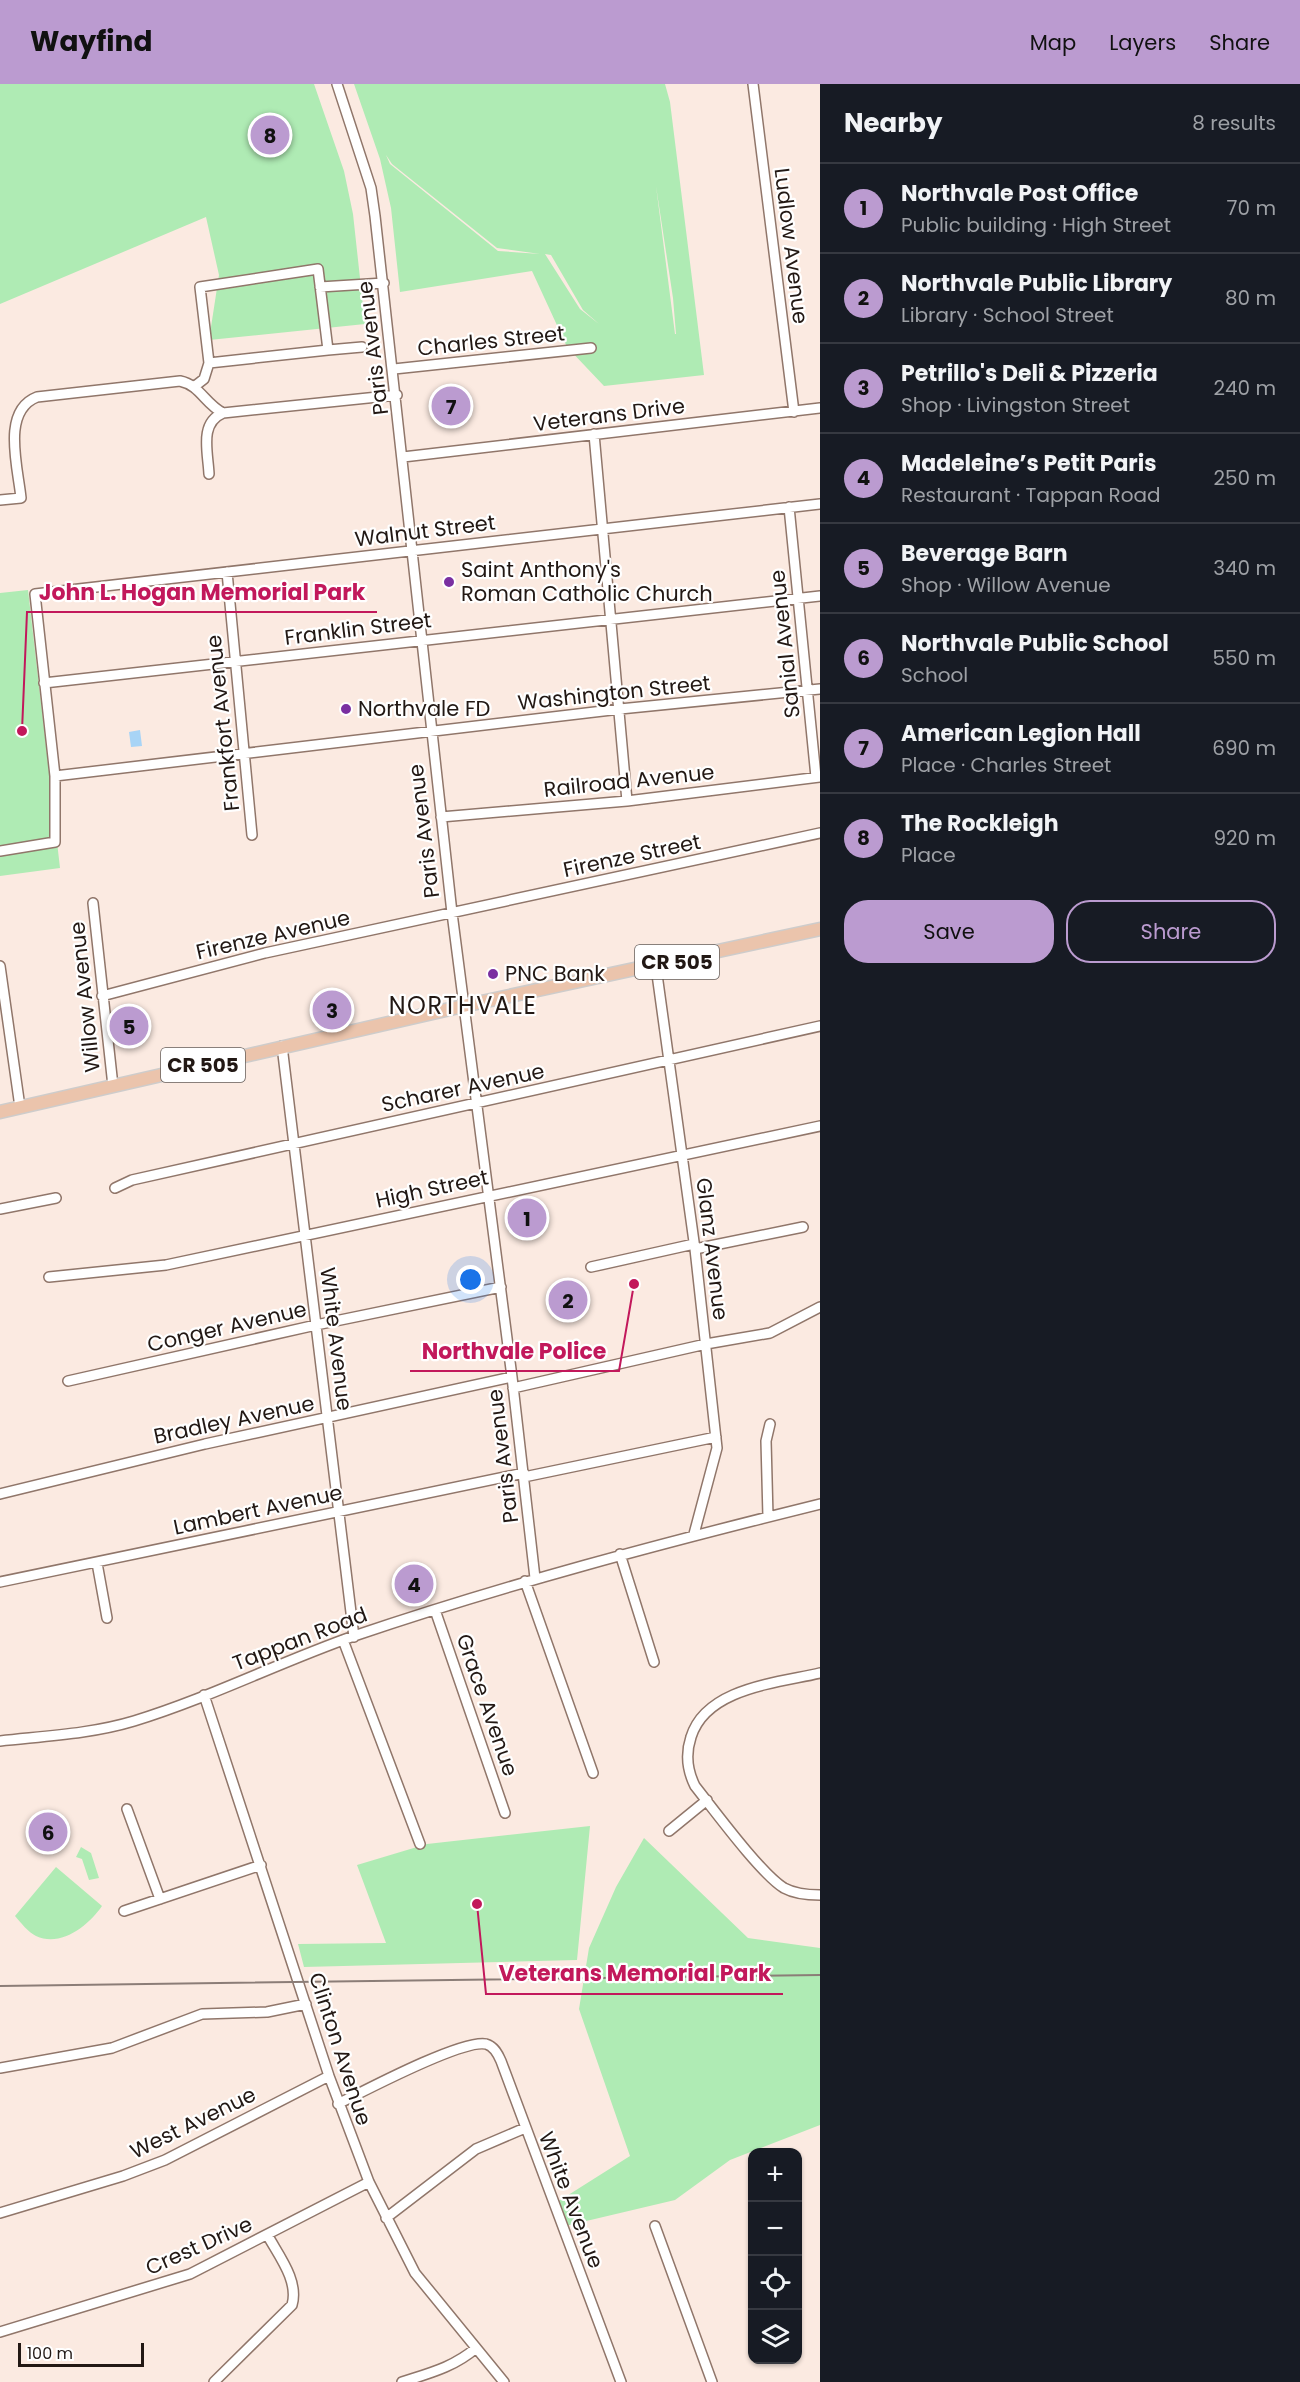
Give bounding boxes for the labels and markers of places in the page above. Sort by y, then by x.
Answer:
pin: 8 [250,112,290,158]
pin: 7 [432,384,470,428]
place label: Saint Anthony's Roman Catholic Church [461,555,713,608]
callout: John L. Hogan Memorial Park [27,572,377,612]
marker: Saint Anthony's Roman Catholic Church [442,575,456,589]
place label: Northvale FD [358,694,490,723]
marker: Northvale FD [339,702,353,716]
place label: PNC Bank [505,959,605,988]
marker: PNC Bank [486,967,500,981]
pin: 3 [312,988,352,1032]
pin: 5 [110,1004,148,1048]
pin: 1 [508,1196,546,1240]
pin: 2 [548,1278,588,1322]
callout: Northvale Police [410,1331,619,1371]
pin: 4 [394,1562,434,1606]
pin: 6 [28,1810,68,1854]
callout: Veterans Memorial Park [486,1954,783,1994]

